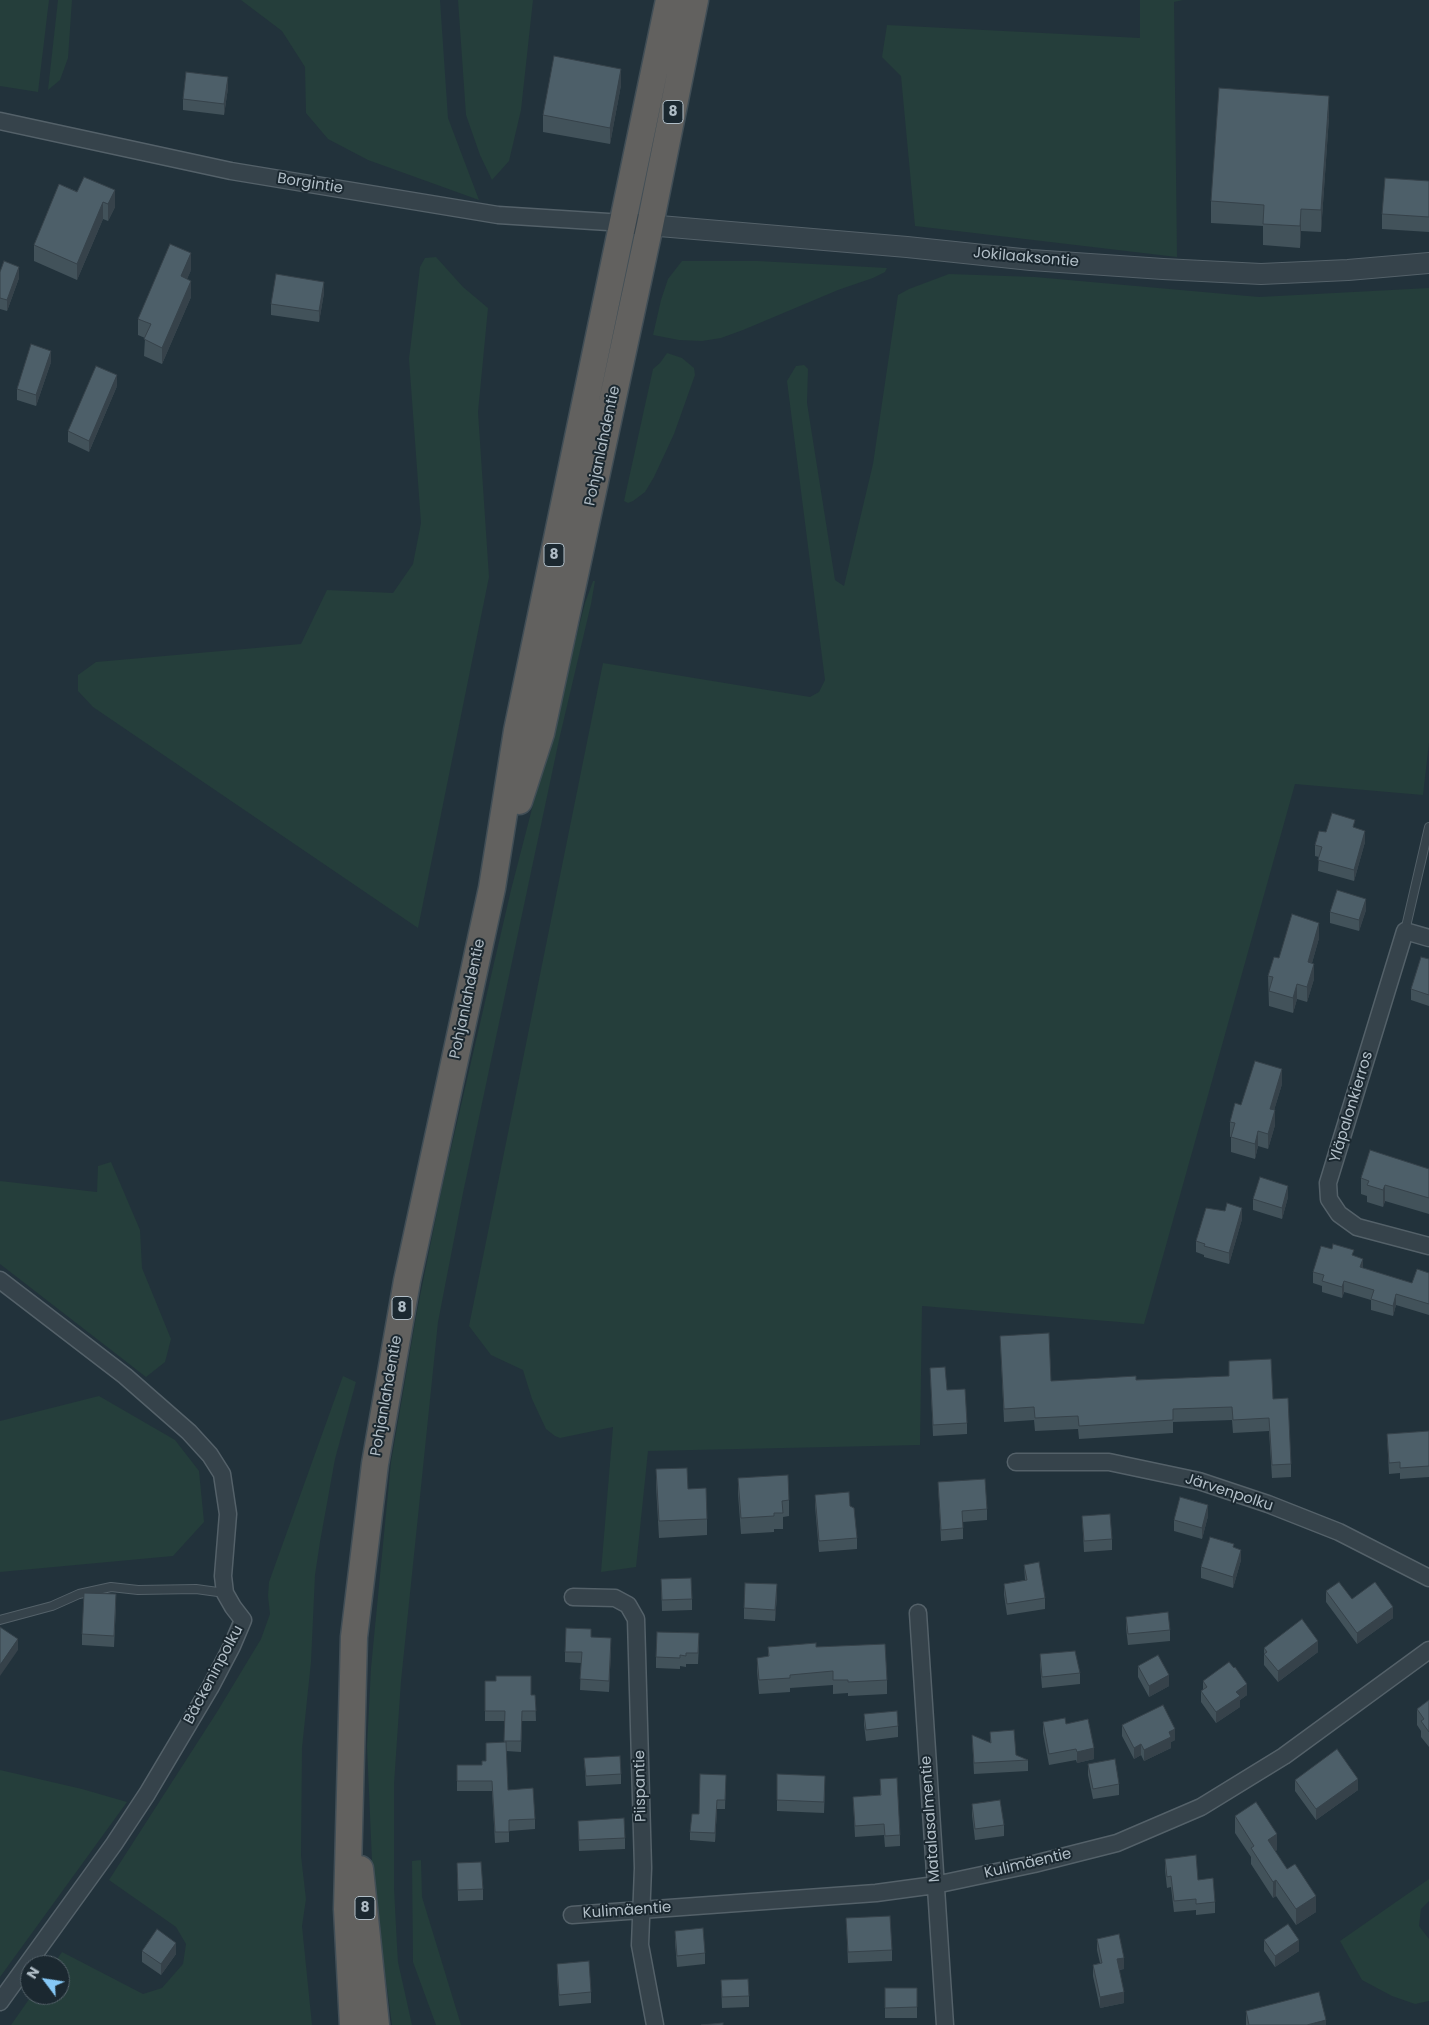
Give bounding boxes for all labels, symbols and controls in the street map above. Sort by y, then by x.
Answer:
road number: 8 [663,100,683,124]
street label: Borgintie [276,170,344,198]
street label: Jokilaaksontie [972,244,1080,272]
street label: Pohjanlahdentie [581,384,625,508]
road number: 8 [544,544,564,566]
street label: Pohjanlahdentie [446,937,490,1061]
street label: Yläpalonkierros [1327,1049,1377,1165]
road number: 8 [392,1296,412,1320]
street label: Pohjanlahdentie [368,1334,406,1458]
street label: Järvenpolku [1183,1470,1275,1516]
street label: Bäckeninpolku [180,1623,248,1727]
street label: Piispantie [631,1750,651,1822]
street label: Matalasalmentie [918,1755,944,1883]
street label: Kulimäentie [983,1845,1073,1883]
road number: 8 [355,1896,375,1920]
street label: Kulimäentie [582,1899,672,1923]
north arrow [20,1955,70,2005]
text: N [22,1963,44,1982]

